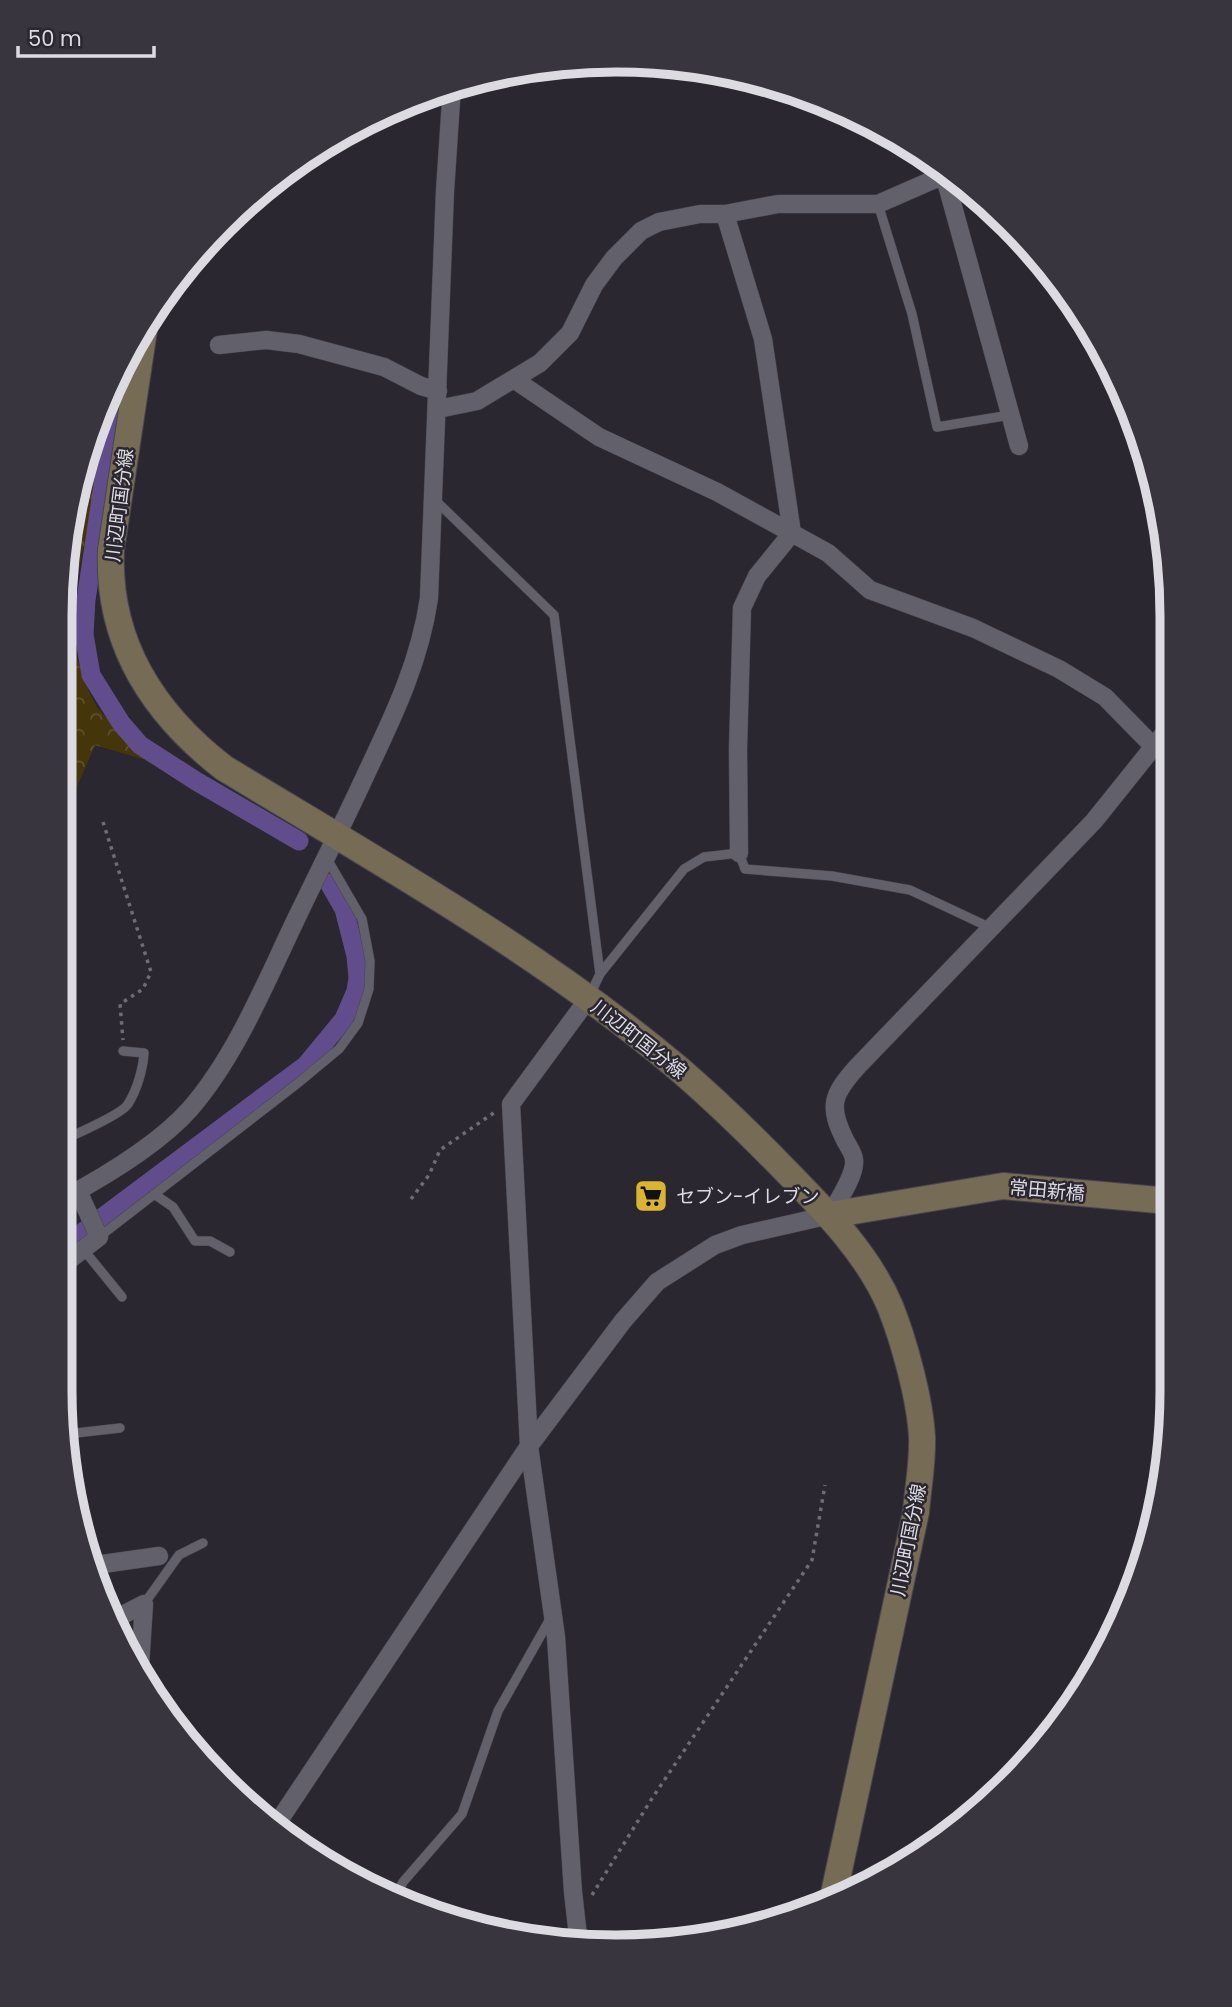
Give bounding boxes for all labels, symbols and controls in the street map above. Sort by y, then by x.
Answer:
scale bar [18,14,154,58]
text: 50 m [28,24,82,53]
street label: 川辺町国分線 [99,447,140,563]
street label: 川辺町国分線 [585,994,692,1085]
street label: 常田新橋 [1008,1174,1086,1207]
supermarket icon: セブン-イレブン [632,1177,670,1215]
place label: セブン-イレブン [676,1183,819,1210]
street label: 川辺町国分線 [884,1482,933,1599]

